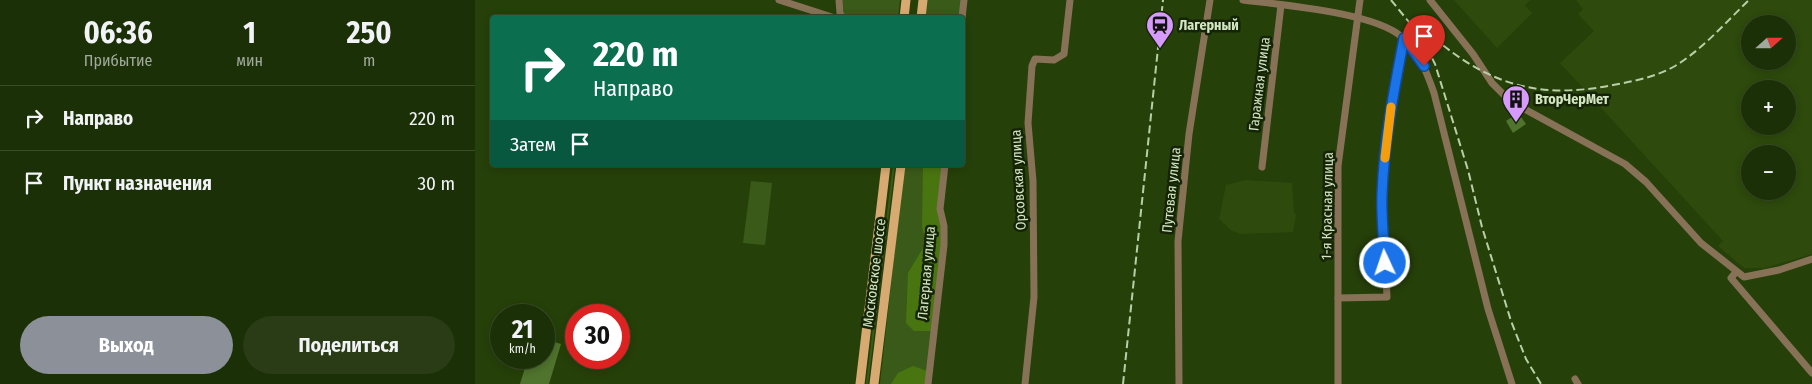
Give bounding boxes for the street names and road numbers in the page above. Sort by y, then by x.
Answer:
street label: Гаражная улица [1245,36,1274,132]
street label: Орсовская улица [1007,129,1030,231]
street label: Путевая улица [1159,146,1184,234]
street label: 1-я Красная улица [1318,152,1337,260]
street label: Московское шоссе [859,217,890,329]
street label: Лагерная улица [914,225,939,321]

